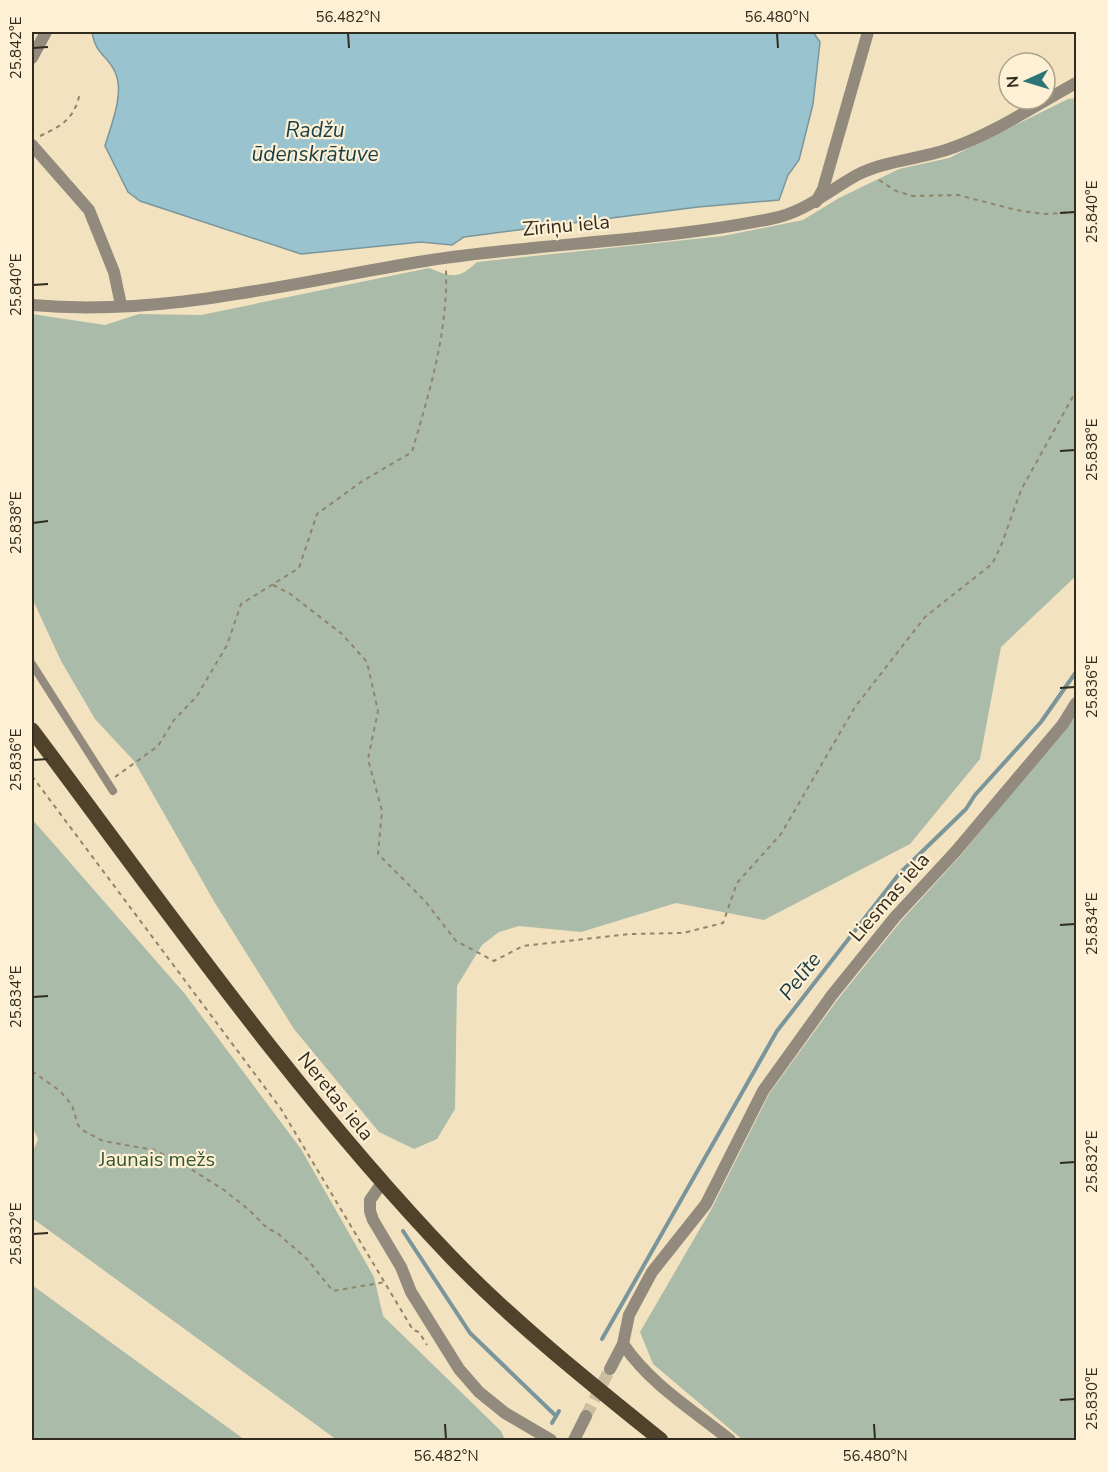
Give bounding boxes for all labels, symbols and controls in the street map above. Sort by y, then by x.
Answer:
text: 56.482°N [315,7,381,27]
text: 56.480°N [744,7,810,27]
text: 25.842°E [6,17,26,79]
north arrow [997,51,1057,111]
text: N [1002,75,1024,89]
water label: Radžu ūdenskrātuve [251,116,379,168]
text: 25.840°E [1082,181,1102,243]
street label: Zīriņu iela [521,208,611,243]
text: 25.840°E [6,254,26,316]
text: 25.838°E [1082,419,1102,481]
text: 25.838°E [6,492,26,554]
text: 25.836°E [1082,656,1102,718]
text: 25.836°E [6,729,26,791]
street label: Liesmas iela [843,847,936,948]
text: 25.834°E [1082,893,1102,955]
water label: Pelīte [772,946,828,1006]
text: 25.834°E [6,966,26,1028]
street label: Neretas iela [291,1046,380,1146]
text: 25.832°E [1082,1131,1102,1193]
park label: Jaunais mežs [98,1146,215,1173]
text: 25.832°E [6,1203,26,1265]
text: 25.830°E [1082,1368,1102,1430]
text: 56.482°N [413,1446,479,1466]
text: 56.480°N [842,1446,908,1466]

